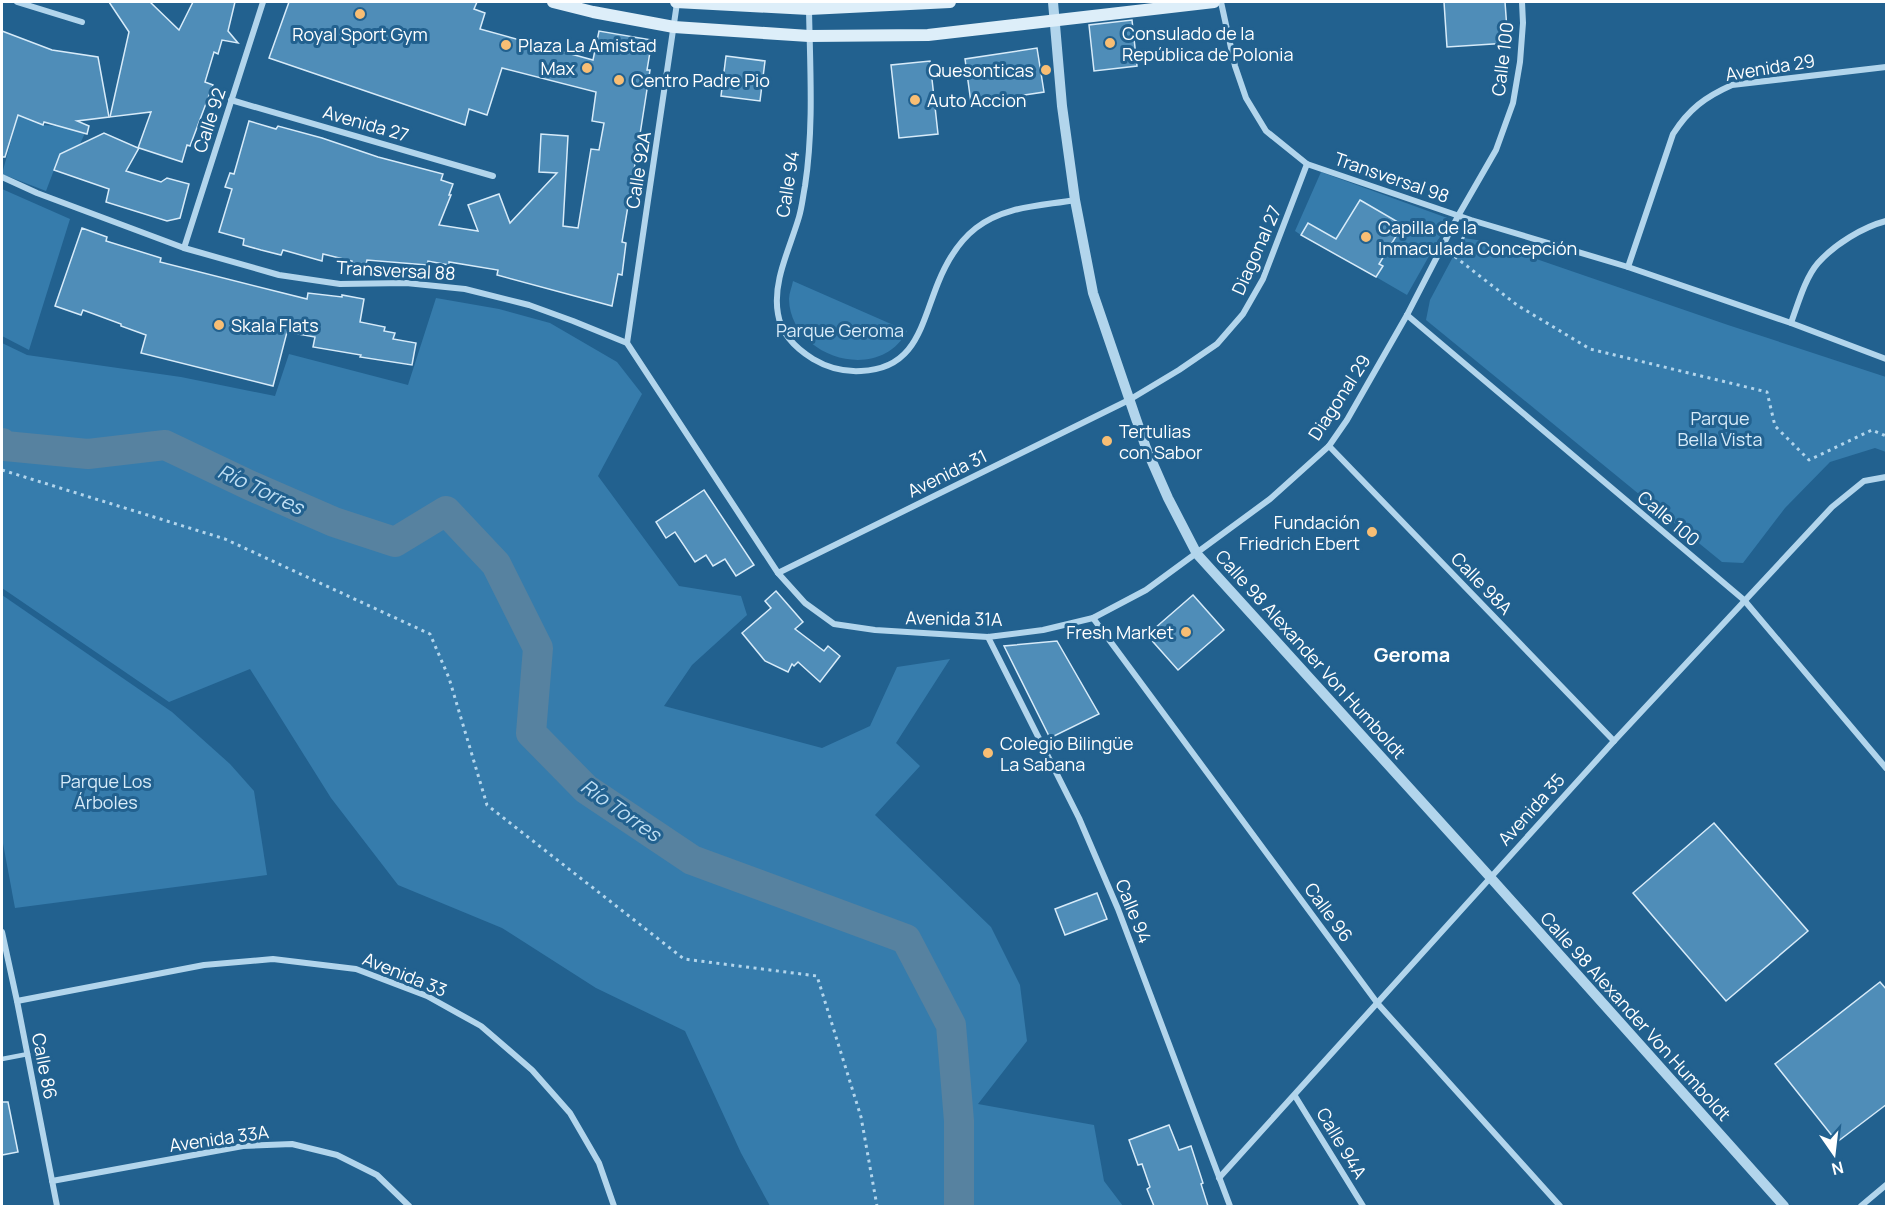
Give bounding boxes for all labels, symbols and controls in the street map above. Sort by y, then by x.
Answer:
marker: Royal Sport Gym [353,7,367,21]
place label: Consulado de la República de Polonia [1122,21,1294,66]
street label: Calle 100 [1486,21,1518,97]
place label: Royal Sport Gym [292,22,428,46]
place label: Plaza La Amistad [518,33,657,57]
marker: Consulado de la República de Polonia [1103,36,1117,50]
marker: Plaza La Amistad [499,38,513,52]
street label: Avenida 29 [1724,48,1816,86]
place label: Max [540,56,576,80]
place label: Quesonticas [928,58,1034,82]
marker: Max [580,61,594,75]
marker: Quesonticas [1039,63,1053,77]
place label: Centro Padre Pio [631,68,770,92]
marker: Centro Padre Pio [612,73,626,87]
street label: Calle 92 [187,85,231,155]
place label: Auto Accion [927,88,1027,112]
marker: Auto Accion [908,93,922,107]
street label: Avenida 27 [320,99,412,147]
street label: Calle 92A [620,129,656,210]
street label: Transversal 98 [1331,146,1453,208]
street label: Calle 94 [770,149,804,219]
street label: Diagonal 27 [1226,202,1286,298]
place label: Capilla de la Inmaculada Concepción [1378,215,1577,260]
marker: Capilla de la Inmaculada Concepción [1359,230,1373,244]
street label: Transversal 88 [336,255,456,285]
place label: Skala Flats [231,313,319,337]
marker: Skala Flats [212,318,226,332]
park label: Parque Geroma [776,318,904,342]
street label: Diagonal 29 [1302,350,1376,444]
park label: Parque Bella Vista [1678,406,1762,451]
place label: Tertulias con Sabor [1119,419,1203,464]
marker: Tertulias con Sabor [1100,434,1114,448]
street label: Avenida 31 [903,443,991,503]
water label: Río Torres [214,457,310,521]
street label: Calle 100 [1633,485,1705,551]
place label: Fundación Friedrich Ebert [1239,510,1360,555]
marker: Fundación Friedrich Ebert [1365,525,1379,539]
street label: Calle 98 Alexander Von Humboldt [1210,544,1412,764]
street label: Calle 98A [1446,546,1518,620]
street label: Avenida 31A [905,605,1003,631]
place label: Fresh Market [1066,620,1174,644]
marker: Fresh Market [1179,625,1193,639]
district label: Geroma [1374,641,1450,668]
place label: Colegio Bilingüe La Sabana [1000,731,1134,776]
marker: Colegio Bilingüe La Sabana [981,746,995,760]
street label: Avenida 35 [1492,768,1570,850]
park label: Parque Los Árboles [60,769,152,814]
water label: Río Torres [576,773,668,848]
street label: Calle 94 [1110,875,1158,947]
street label: Calle 96 [1299,878,1359,946]
street label: Calle 98 Alexander Von Humboldt [1535,906,1737,1126]
street label: Avenida 33 [359,946,451,1002]
street label: Calle 86 [27,1031,63,1101]
street label: Calle 94A [1311,1103,1373,1183]
street label: Avenida 33A [168,1119,271,1157]
north arrow [1804,1124,1864,1184]
text: N [1829,1156,1846,1181]

